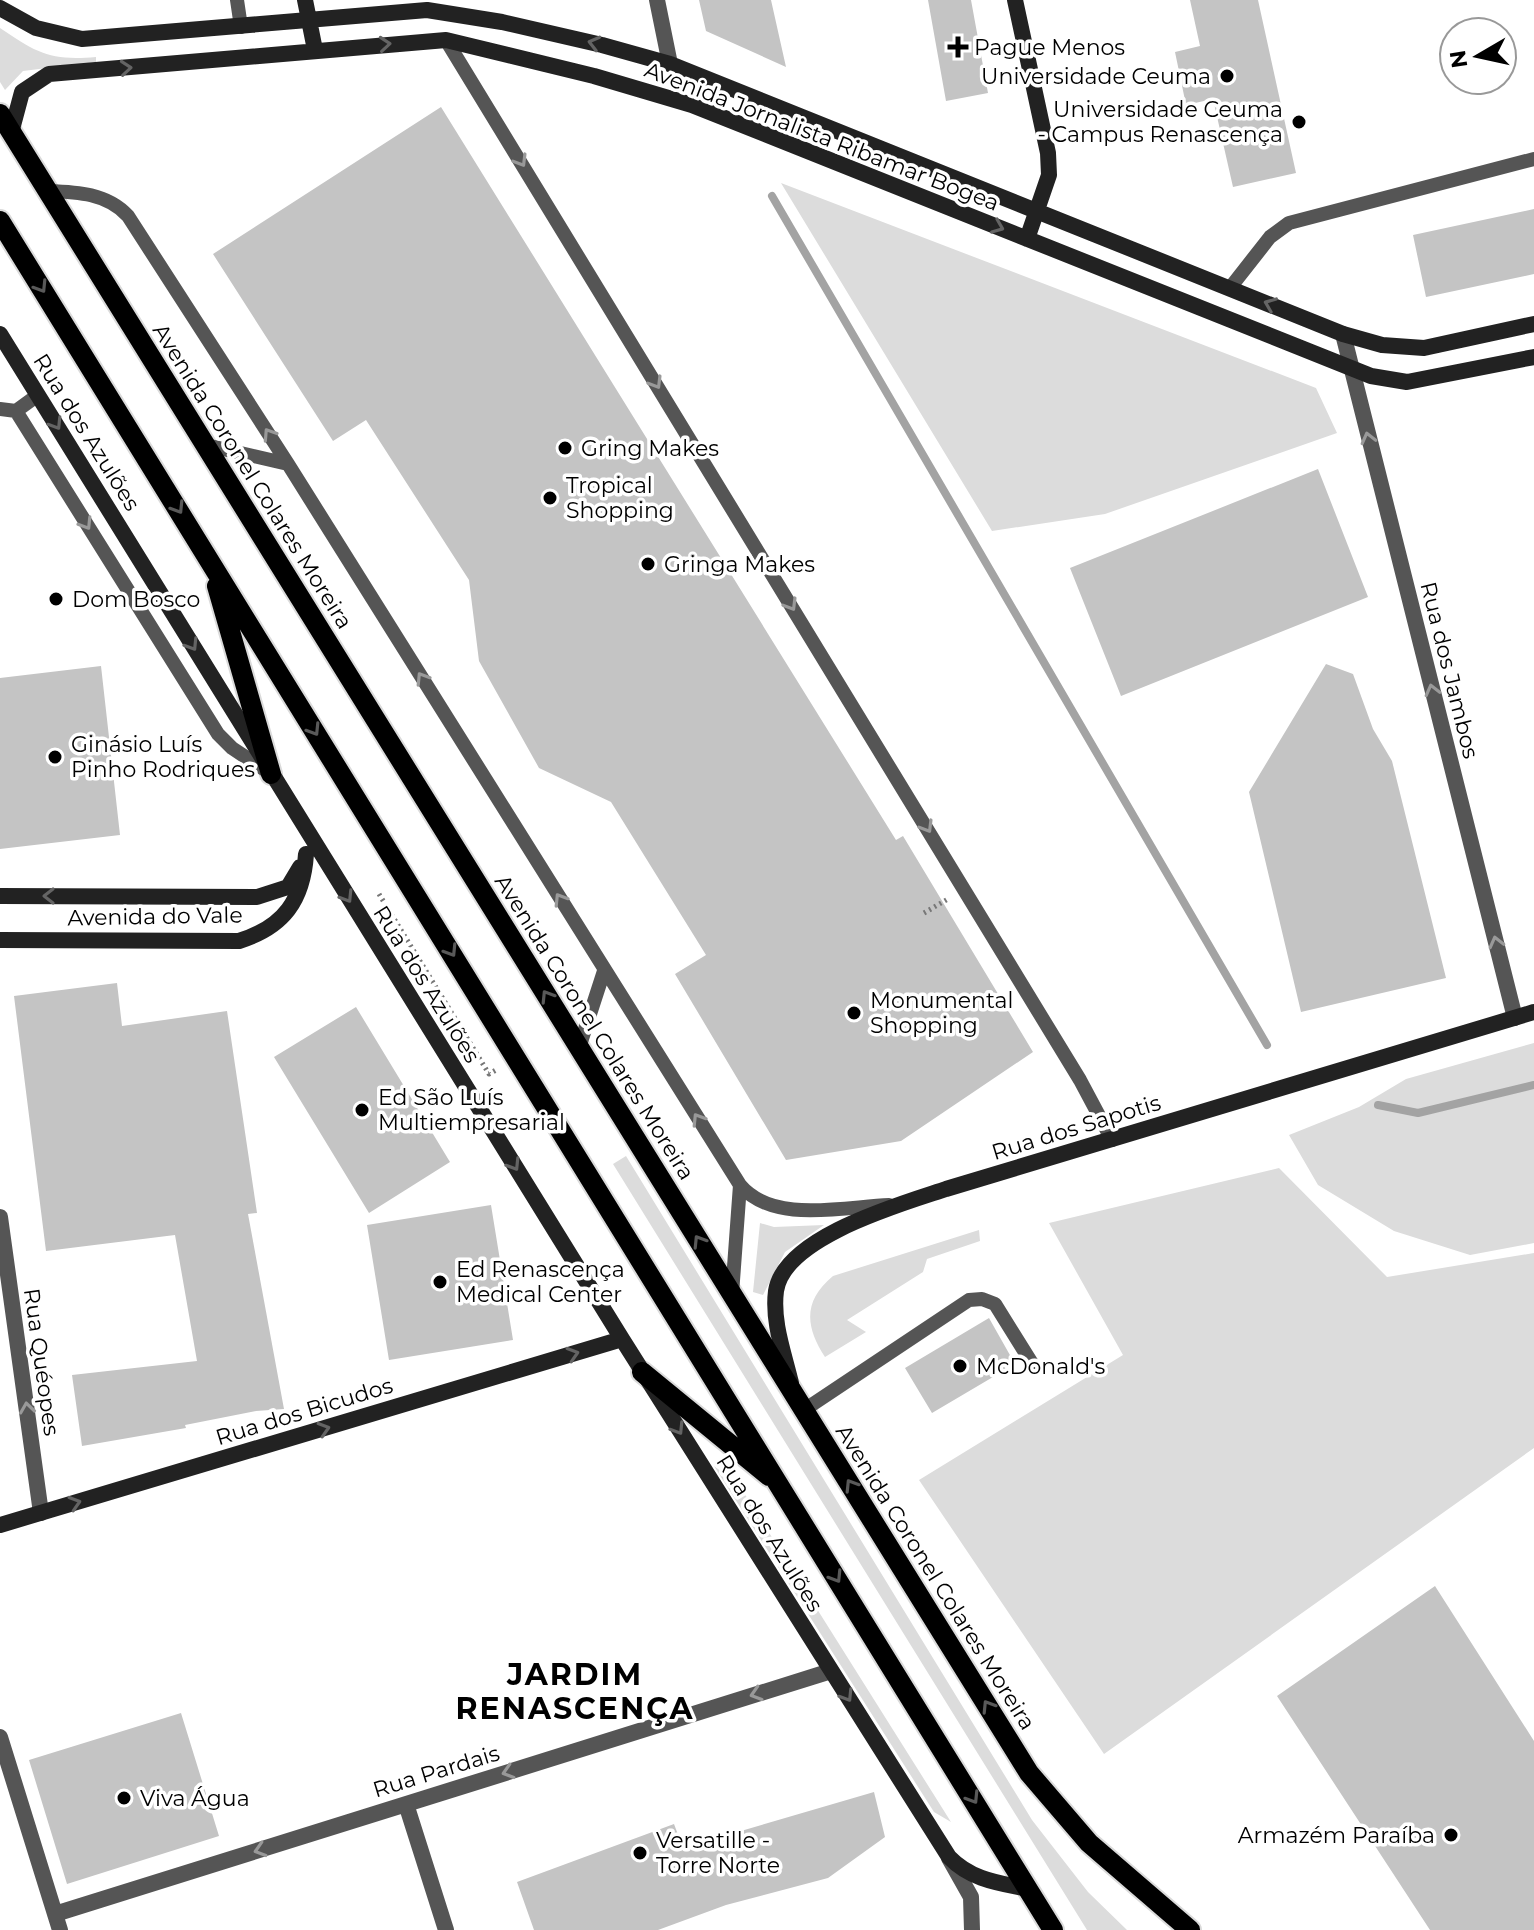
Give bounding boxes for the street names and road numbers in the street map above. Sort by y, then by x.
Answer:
street label: Avenida Jornalista Ribamar Bogea [641,56,1003,217]
street label: Avenida Coronel Colares Moreira [147,319,358,634]
street label: Rua dos Azulões [27,349,146,516]
street label: Rua dos Jambos [1414,579,1485,762]
street label: Avenida Coronel Colares Moreira [489,870,700,1185]
street label: Avenida do Vale [67,901,243,932]
street label: Rua dos Azulões [367,901,486,1068]
street label: Rua dos Sapotis [988,1089,1164,1166]
street label: Rua Quéopes [18,1287,65,1438]
street label: Rua dos Bicudos [212,1372,396,1451]
street label: Avenida Coronel Colares Moreira [830,1420,1041,1735]
street label: Rua dos Azulões [710,1450,829,1617]
street label: Rua Pardais [370,1739,503,1804]

